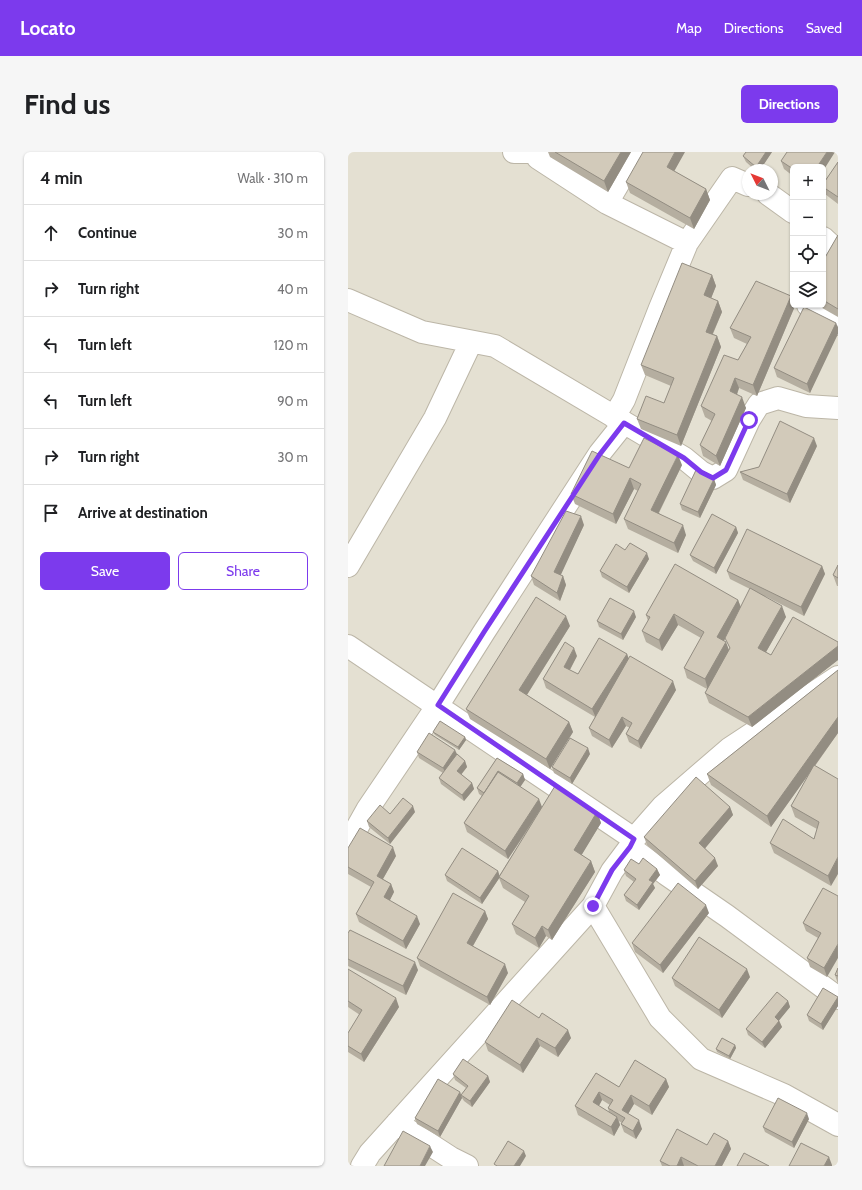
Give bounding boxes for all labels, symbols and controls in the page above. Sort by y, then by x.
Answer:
text: Locato [20,17,76,40]
text: Map [676,19,702,37]
text: Directions [724,19,784,37]
text: Saved [806,19,842,37]
button: Directions [741,85,838,123]
text: Find us [24,87,110,121]
north arrow [742,164,778,200]
map controls [790,164,826,308]
button: + [790,164,826,200]
text: 4 min [40,168,83,188]
text: Walk · 310 m [237,170,308,186]
button: − [790,200,826,236]
icon: ahead [40,222,62,244]
text: Continue [78,224,137,242]
text: 30 m [278,225,308,241]
button: locate [790,236,826,272]
button: layers [790,272,826,308]
icon: right [40,278,62,300]
text: Turn right [78,280,139,298]
text: 40 m [277,281,308,297]
icon: left [40,334,62,356]
text: Turn left [78,336,132,354]
text: 120 m [274,337,308,353]
icon: left [40,390,62,412]
text: Turn left [78,392,132,410]
text: 90 m [277,393,308,409]
route start [740,411,758,429]
icon: right [40,446,62,468]
text: Turn right [78,448,139,466]
text: 30 m [278,449,308,465]
icon: arrive [40,502,62,524]
text: Arrive at destination [78,504,208,522]
button: Save [40,552,170,590]
button: Share [178,552,308,590]
route end [584,897,602,915]

